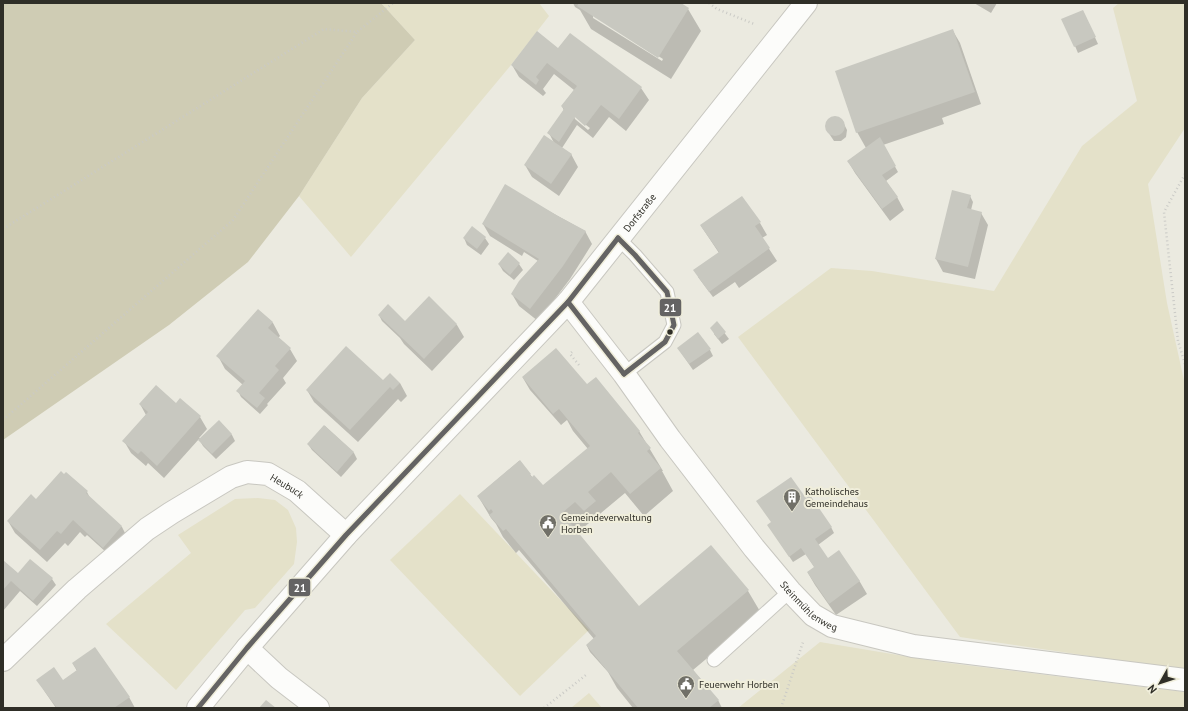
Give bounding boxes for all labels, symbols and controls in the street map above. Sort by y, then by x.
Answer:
street label: Dorfstraße [620,191,659,234]
line badge: 21 [659,298,682,317]
text: 21 [664,301,676,315]
unlabelled marker [665,327,675,337]
street label: Heubuck [268,470,307,501]
place label: Katholisches Gemeindehaus [805,485,868,510]
building icon: Katholisches Gemeindehaus [782,487,802,512]
place label: Gemeindeverwaltung Horben [561,511,652,536]
public building icon: Gemeindeverwaltung Horben [538,513,558,538]
line badge: 21 [288,578,311,597]
street label: Steinmühlenweg [778,578,839,634]
text: 21 [294,581,306,595]
north arrow [1140,663,1180,703]
public building icon: Feuerwehr Horben [676,674,696,699]
place label: Feuerwehr Horben [699,678,778,691]
text: N [1145,682,1160,697]

